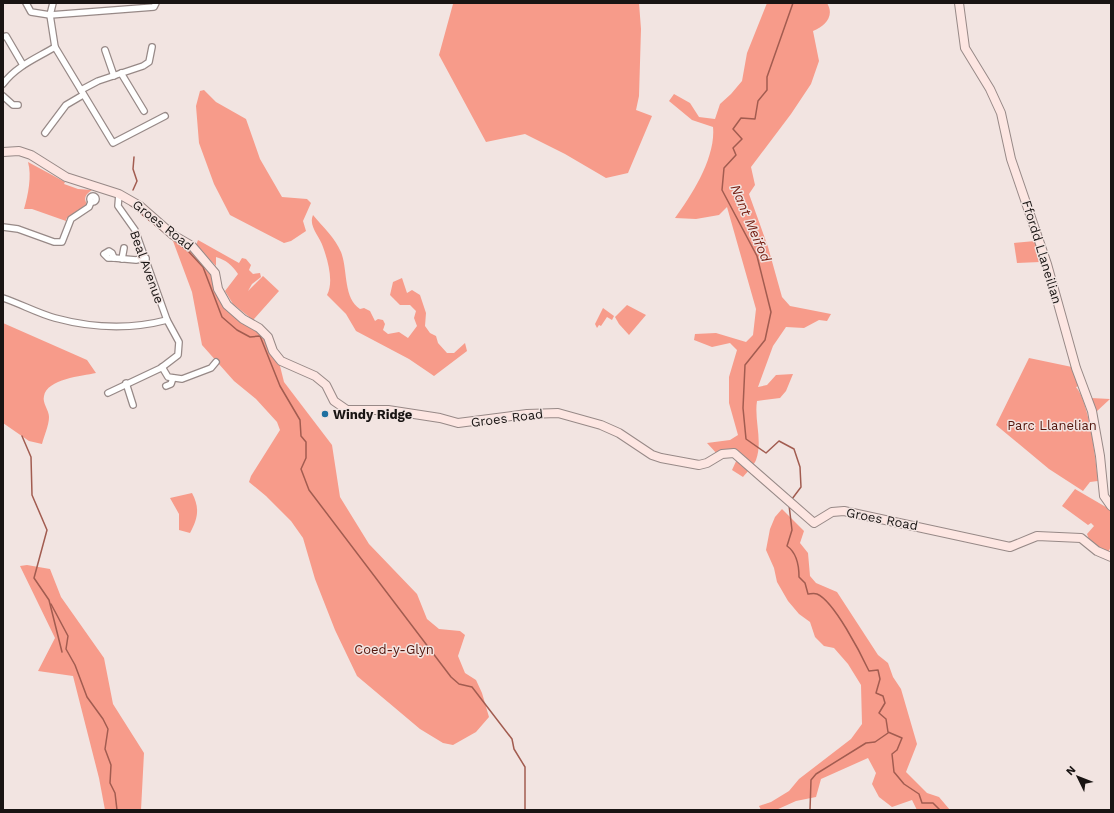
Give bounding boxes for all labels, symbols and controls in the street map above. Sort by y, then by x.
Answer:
water label: Nant Meifod [727,182,775,265]
street label: Groes Road [130,197,196,253]
street label: Ffordd Llaneilian [1019,198,1065,306]
street label: Beal Avenue [127,228,167,306]
street label: Groes Road [470,406,544,430]
place label: Windy Ridge [333,407,413,422]
marker: Windy Ridge [320,409,330,419]
park label: Parc Llanelian [1007,418,1097,433]
street label: Groes Road [845,505,919,533]
park label: Coed-y-Glyn [354,642,434,657]
north arrow [1058,757,1098,797]
text: N [1064,763,1079,778]

